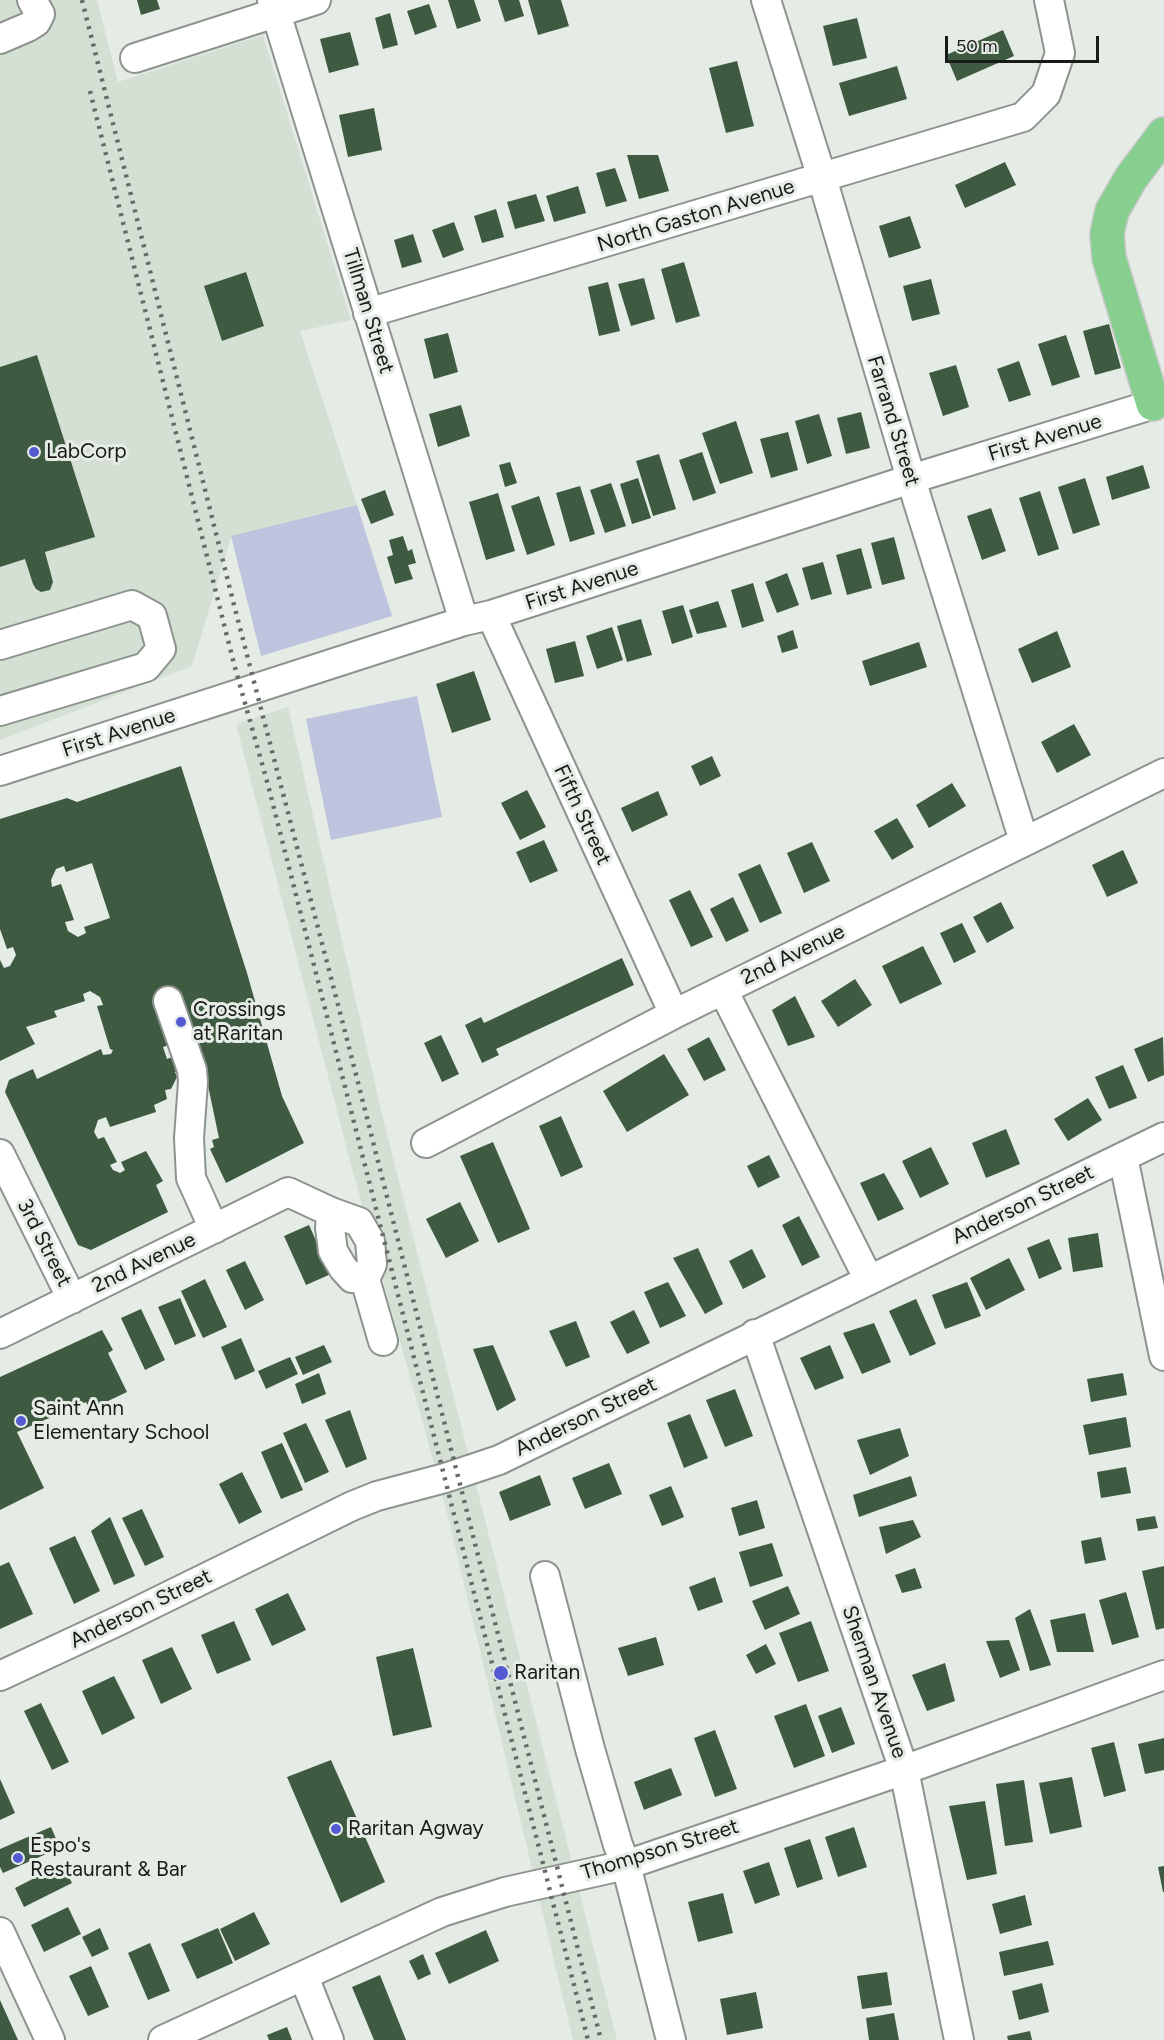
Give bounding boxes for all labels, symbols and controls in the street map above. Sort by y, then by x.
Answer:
scale bar [948,24,1102,62]
text: 50 m [956,35,998,57]
street label: North Gaston Avenue [594,174,798,258]
street label: Tillman Street [337,245,399,377]
street label: Farrand Street [861,353,925,489]
street label: First Avenue [985,409,1105,467]
place label: LabCorp [46,439,127,465]
marker: LabCorp [27,445,41,459]
street label: First Avenue [522,556,642,616]
street label: First Avenue [59,703,179,763]
street label: Fifth Street [548,761,616,869]
street label: 2nd Avenue [737,919,849,991]
place label: Crossings at Raritan [193,997,286,1047]
marker: Crossings at Raritan [174,1015,188,1029]
street label: Anderson Street [948,1160,1098,1250]
street label: 3rd Street [11,1195,77,1291]
street label: 2nd Avenue [88,1227,200,1299]
street label: Anderson Street [511,1372,661,1462]
place label: Saint Ann Elementary School [33,1396,209,1446]
marker: Saint Ann Elementary School [14,1414,28,1428]
street label: Anderson Street [66,1564,216,1654]
street label: Sherman Avenue [836,1602,912,1762]
place label: Raritan [514,1660,580,1686]
marker: Raritan [492,1664,510,1682]
street label: Thompson Street [578,1814,742,1886]
place label: Raritan Agway [348,1816,484,1842]
marker: Raritan Agway [329,1822,343,1836]
place label: Espo's Restaurant & Bar [30,1833,187,1883]
marker: Espo's Restaurant & Bar [11,1851,25,1865]

